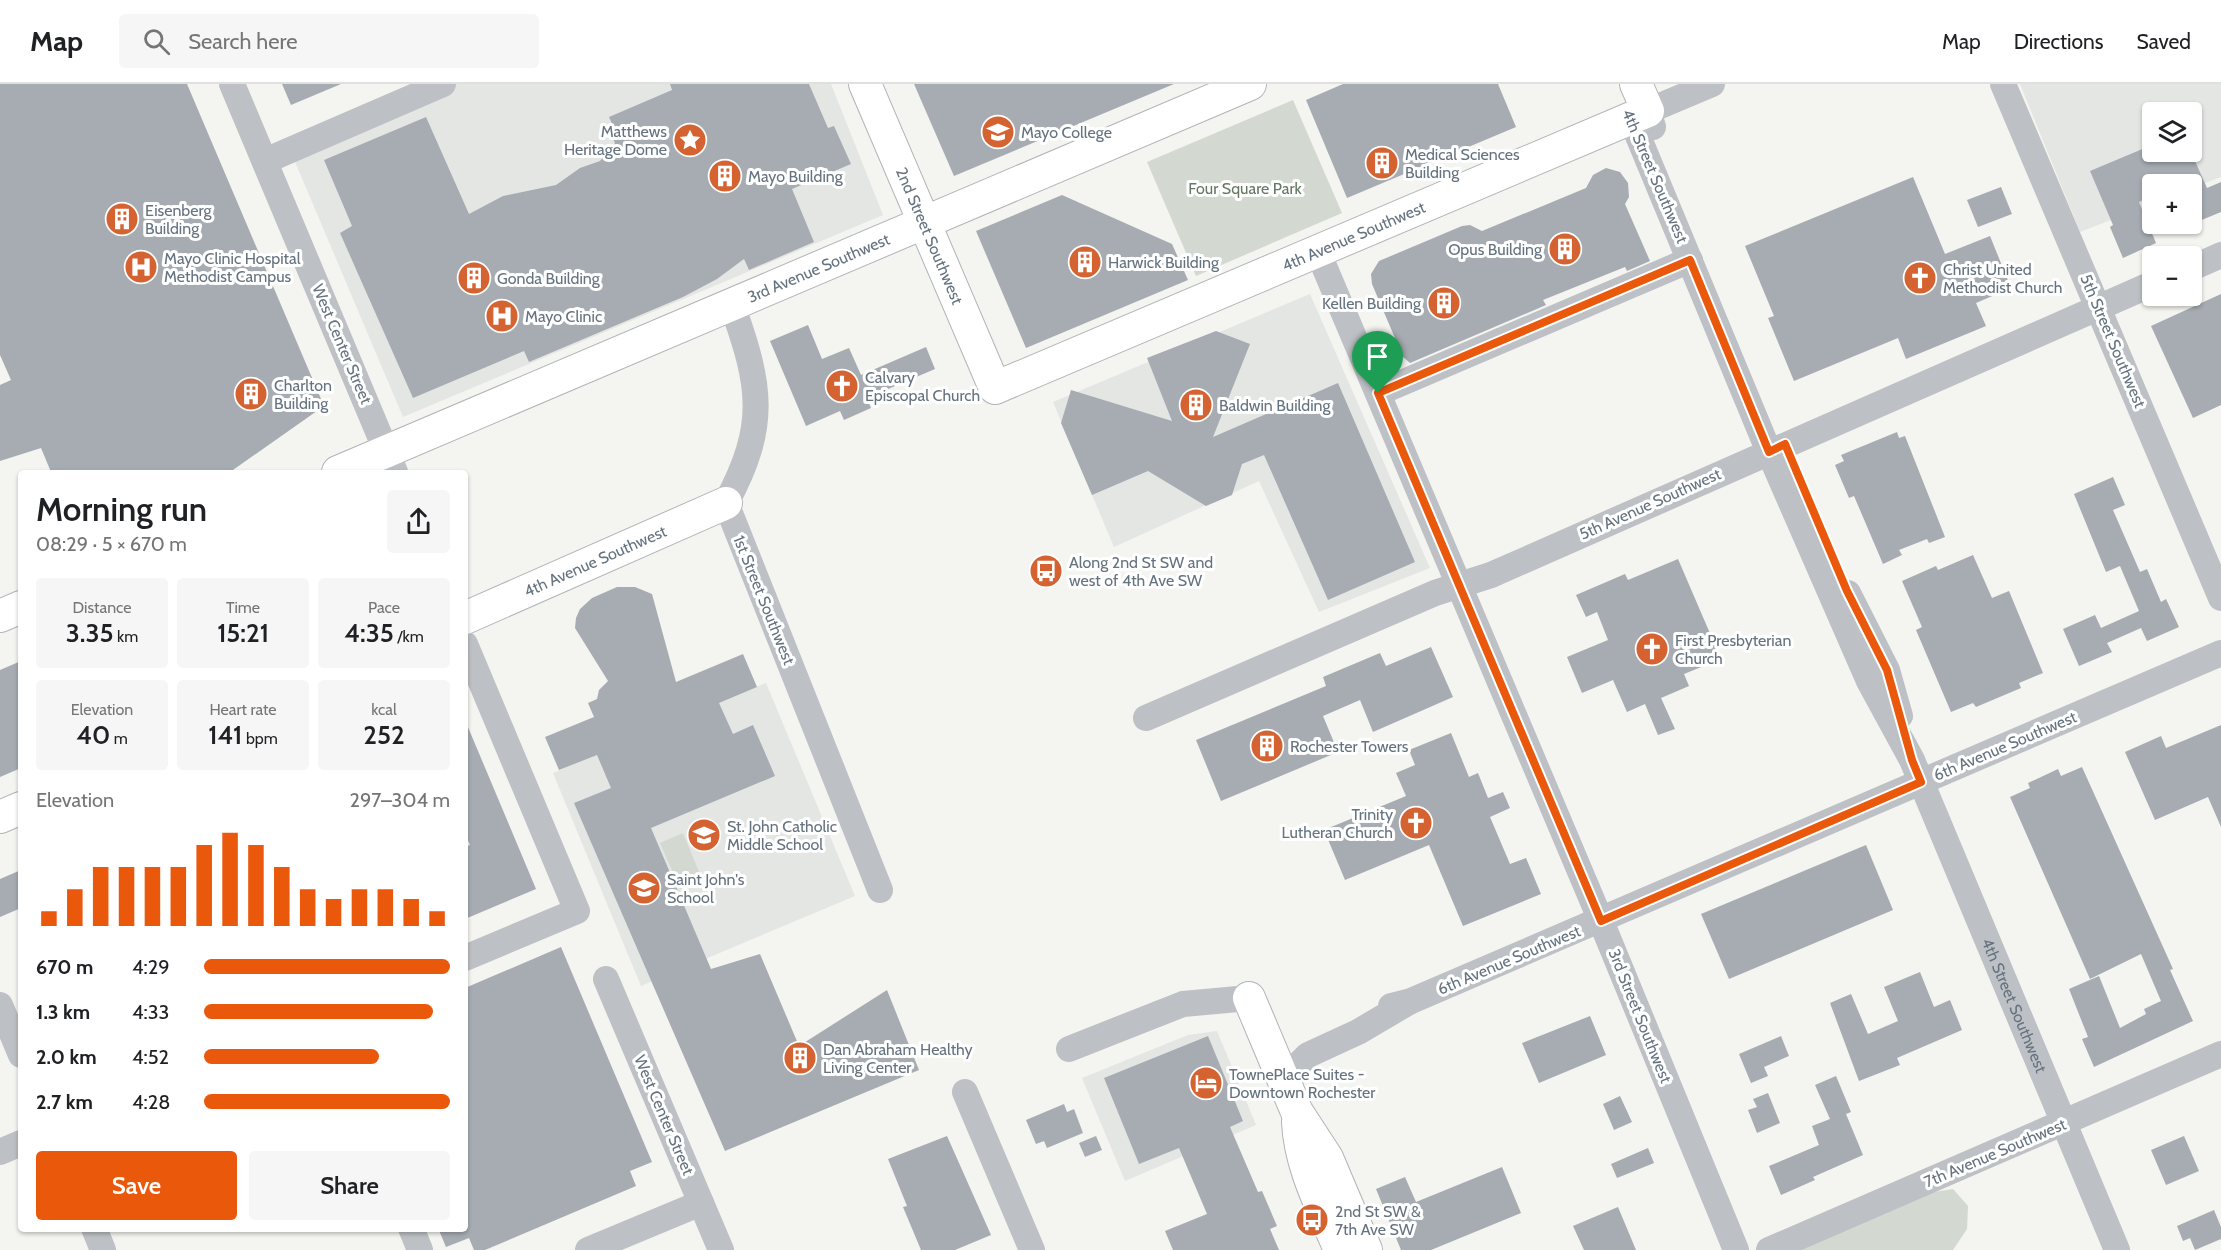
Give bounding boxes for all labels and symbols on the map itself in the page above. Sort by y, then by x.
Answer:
street label: 4th Street Southwest [1618,106,1692,246]
school or university icon: Mayo College [980,114,1016,150]
place label: Matthews Heritage Dome [564,122,667,159]
place icon: Matthews Heritage Dome [672,122,708,158]
place label: Mayo College [1021,123,1112,142]
building icon: Medical Sciences Building [1364,145,1400,181]
place label: Medical Sciences Building [1405,145,1520,182]
building icon: Mayo Building [707,158,743,194]
street label: 2nd Street Southwest [892,164,968,308]
place label: Mayo Building [748,167,844,186]
park label: Four Square Park [1188,179,1302,198]
street label: 4th Avenue Southwest [1279,197,1428,275]
building icon: Eisenberg Building [104,201,140,237]
place label: Eisenberg Building [145,201,212,238]
street label: 3rd Avenue Southwest [744,229,893,306]
building icon: Opus Building [1547,231,1583,267]
place label: Opus Building [1448,240,1543,259]
building icon: Harwick Building [1067,244,1103,280]
hospital icon: Mayo Clinic Hospital Methodist Campus [123,249,159,285]
place label: Mayo Clinic Hospital Methodist Campus [164,249,301,286]
place label: Harwick Building [1108,253,1220,272]
building icon: Gonda Building [456,260,492,296]
church icon: Christ United Methodist Church [1902,260,1938,296]
place label: Christ United Methodist Church [1943,260,2062,297]
place label: Gonda Building [497,269,601,288]
street label: 5th Street Southwest [2076,271,2150,411]
street label: West Center Street [308,281,376,407]
building icon: Kellen Building [1426,285,1462,321]
place label: Kellen Building [1322,294,1422,313]
hospital icon: Mayo Clinic [484,298,520,334]
place label: Mayo Clinic [525,307,602,326]
pin [1352,331,1403,393]
church icon: Calvary Episcopal Church [824,368,860,404]
place label: Calvary Episcopal Church [865,368,980,405]
building icon: Charlton Building [233,376,269,412]
place label: Charlton Building [274,376,332,413]
building icon: Baldwin Building [1178,387,1214,423]
place label: Baldwin Building [1219,396,1332,415]
street label: 5th Avenue Southwest [1576,464,1724,544]
street label: 4th Avenue Southwest [521,521,670,600]
street label: 1st Street Southwest [729,533,799,668]
bus stop icon: Along 2nd St SW and west of 4th Ave SW [1028,553,1064,589]
place label: Along 2nd St SW and west of 4th Ave SW [1069,553,1213,590]
church icon: First Presbyterian Church [1634,631,1670,667]
place label: First Presbyterian Church [1675,631,1791,668]
street label: 6th Avenue Southwest [1931,707,2080,785]
building icon: Rochester Towers [1249,728,1285,764]
place label: Rochester Towers [1290,737,1409,756]
place label: Trinity Lutheran Church [1282,805,1393,842]
church icon: Trinity Lutheran Church [1398,805,1434,841]
school or university icon: St. John Catholic Middle School [686,817,722,853]
place label: St. John Catholic Middle School [727,817,837,854]
school or university icon: Saint John's School [626,870,662,906]
place label: Saint John's School [667,870,745,907]
street label: 6th Avenue Southwest [1435,921,1584,999]
street label: 4th Street Southwest [1978,935,2051,1076]
street label: 3rd Street Southwest [1604,946,1676,1086]
building icon: Dan Abraham Healthy Living Center [782,1040,818,1076]
place label: Dan Abraham Healthy Living Center [823,1040,973,1077]
street label: West Center Street [630,1052,698,1178]
hotel icon: TownePlace Suites - Downtown Rochester [1188,1065,1224,1101]
place label: TownePlace Suites - Downtown Rochester [1229,1065,1376,1102]
street label: 7th Avenue Southwest [1921,1114,2069,1191]
bus stop icon: 2nd St SW & 7th Ave SW [1294,1202,1330,1238]
place label: 2nd St SW & 7th Ave SW [1335,1202,1421,1239]

